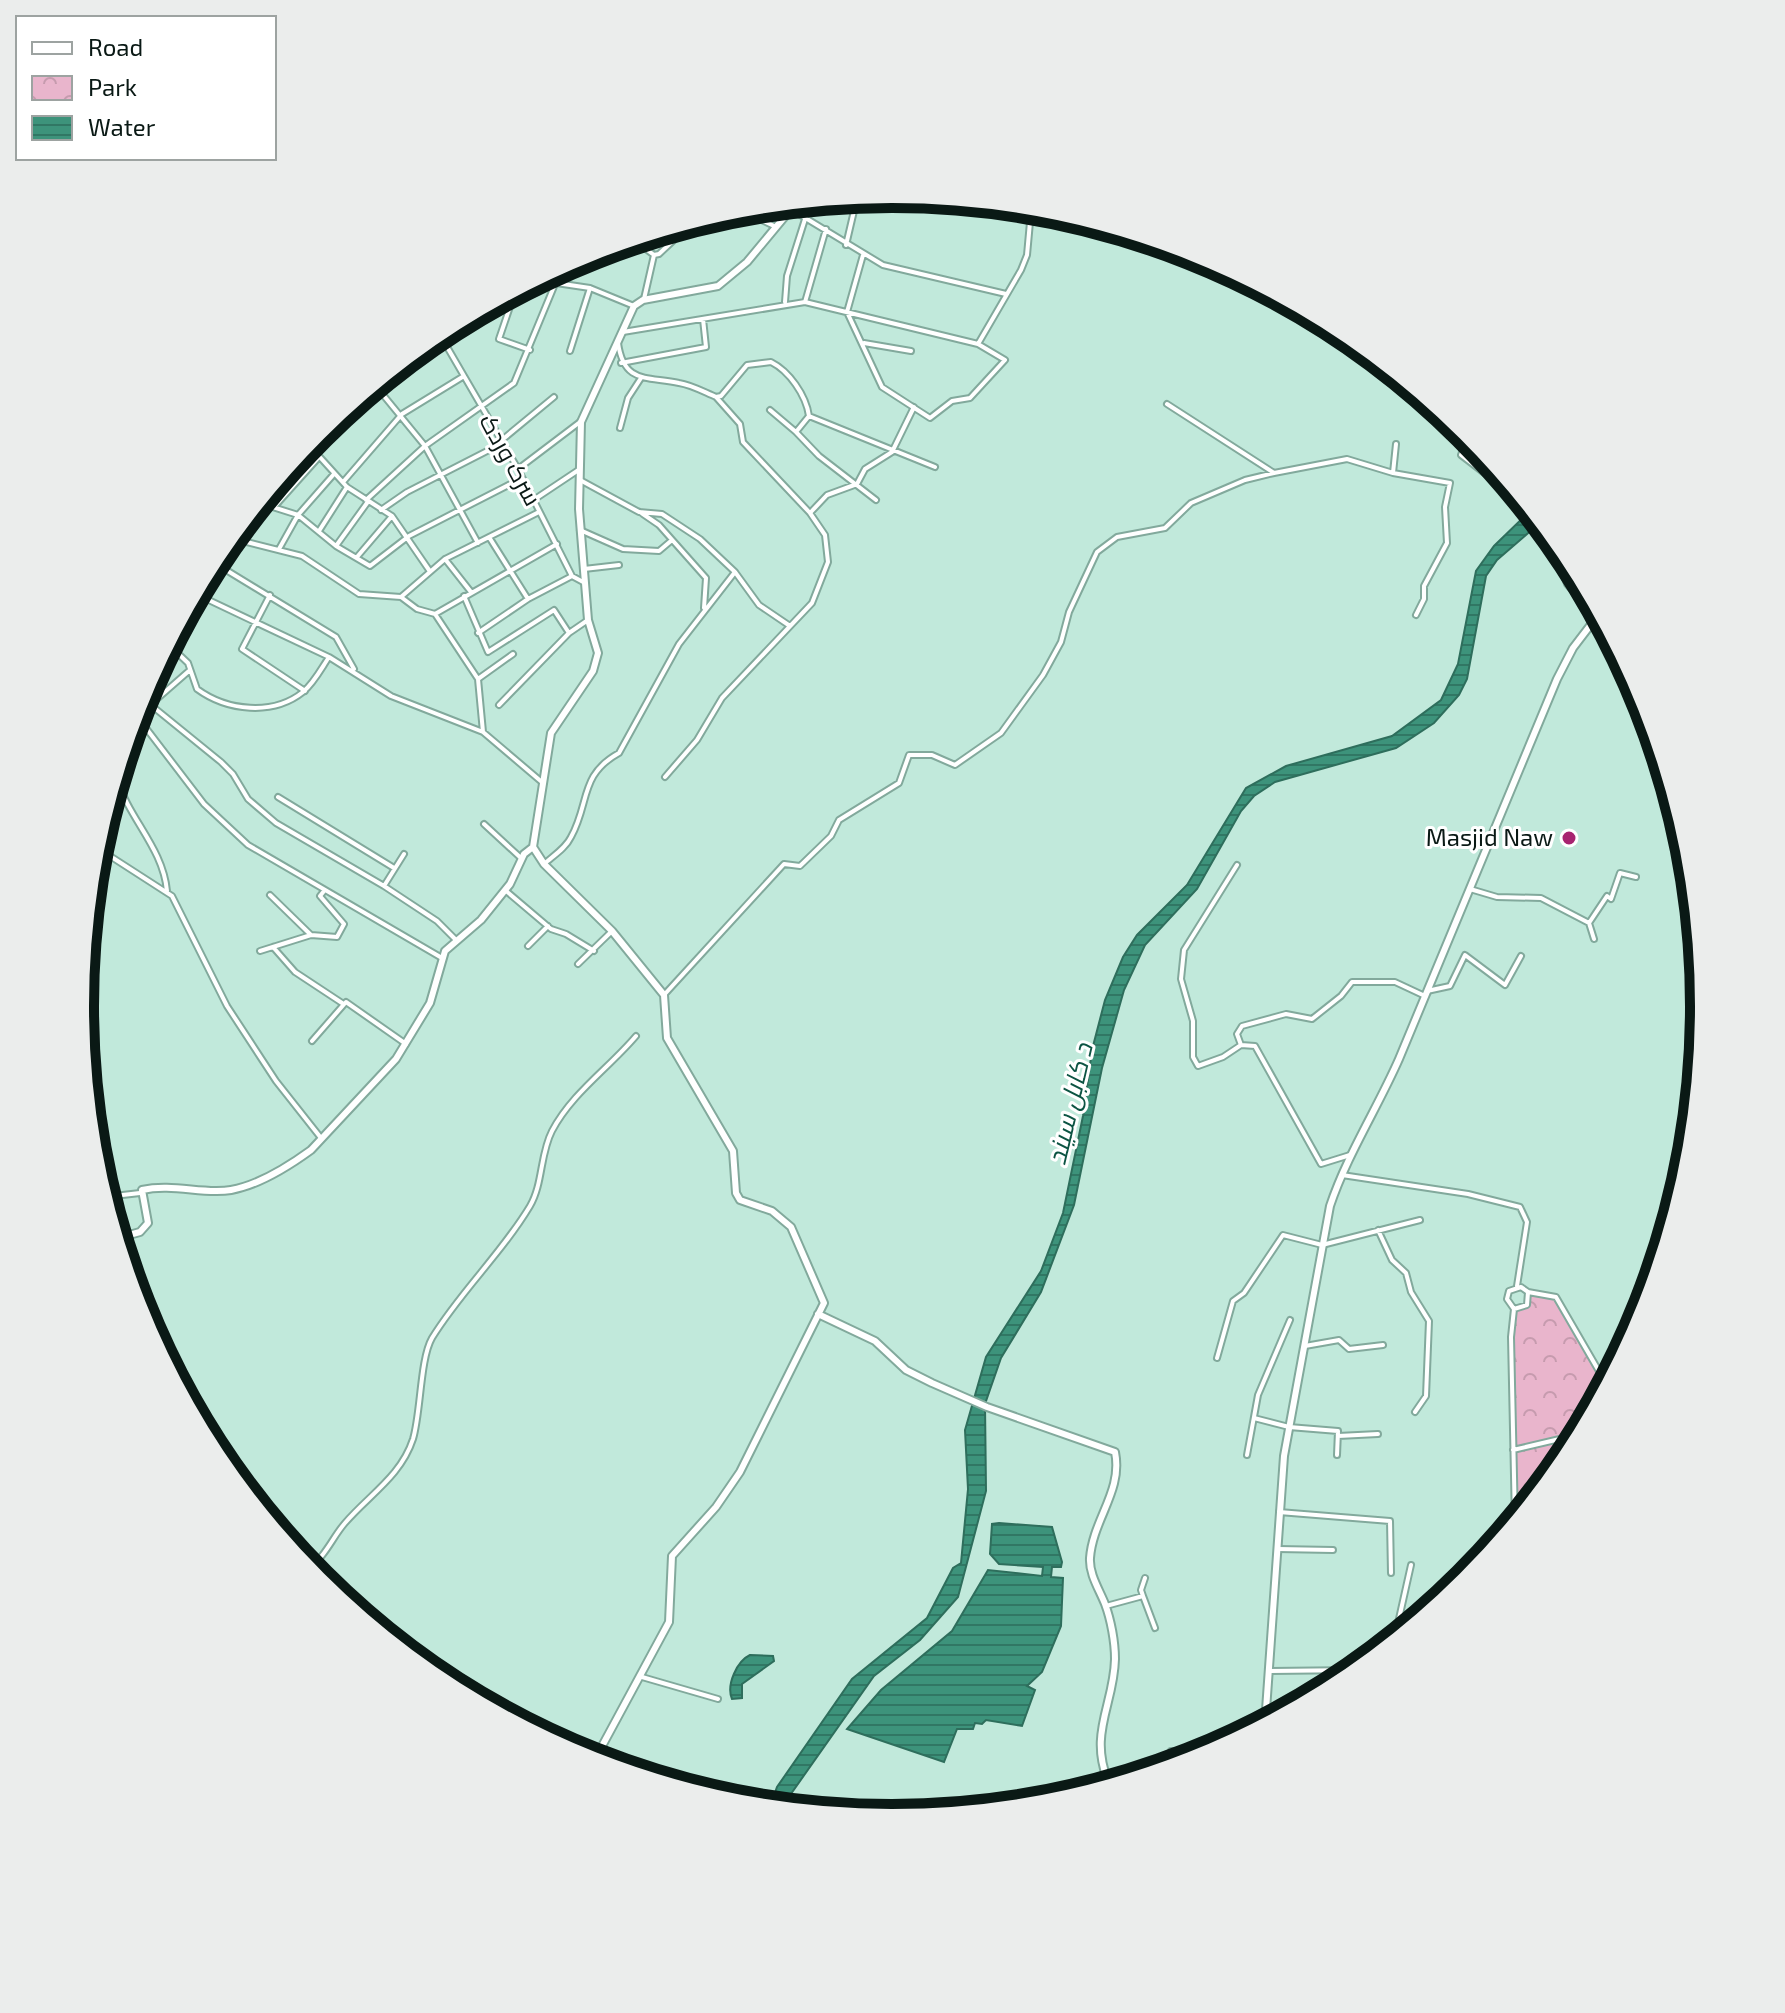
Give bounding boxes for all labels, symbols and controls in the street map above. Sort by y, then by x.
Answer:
legend [16,16,276,160]
text: Road [88,32,143,61]
text: Park [88,72,137,101]
text: Water [88,112,156,141]
street label: سرک وردک [474,408,548,510]
place label: Masjid Naw [1426,822,1553,851]
marker: Masjid Naw [1560,829,1578,847]
water label: د کابل سيند [1040,1038,1100,1168]

